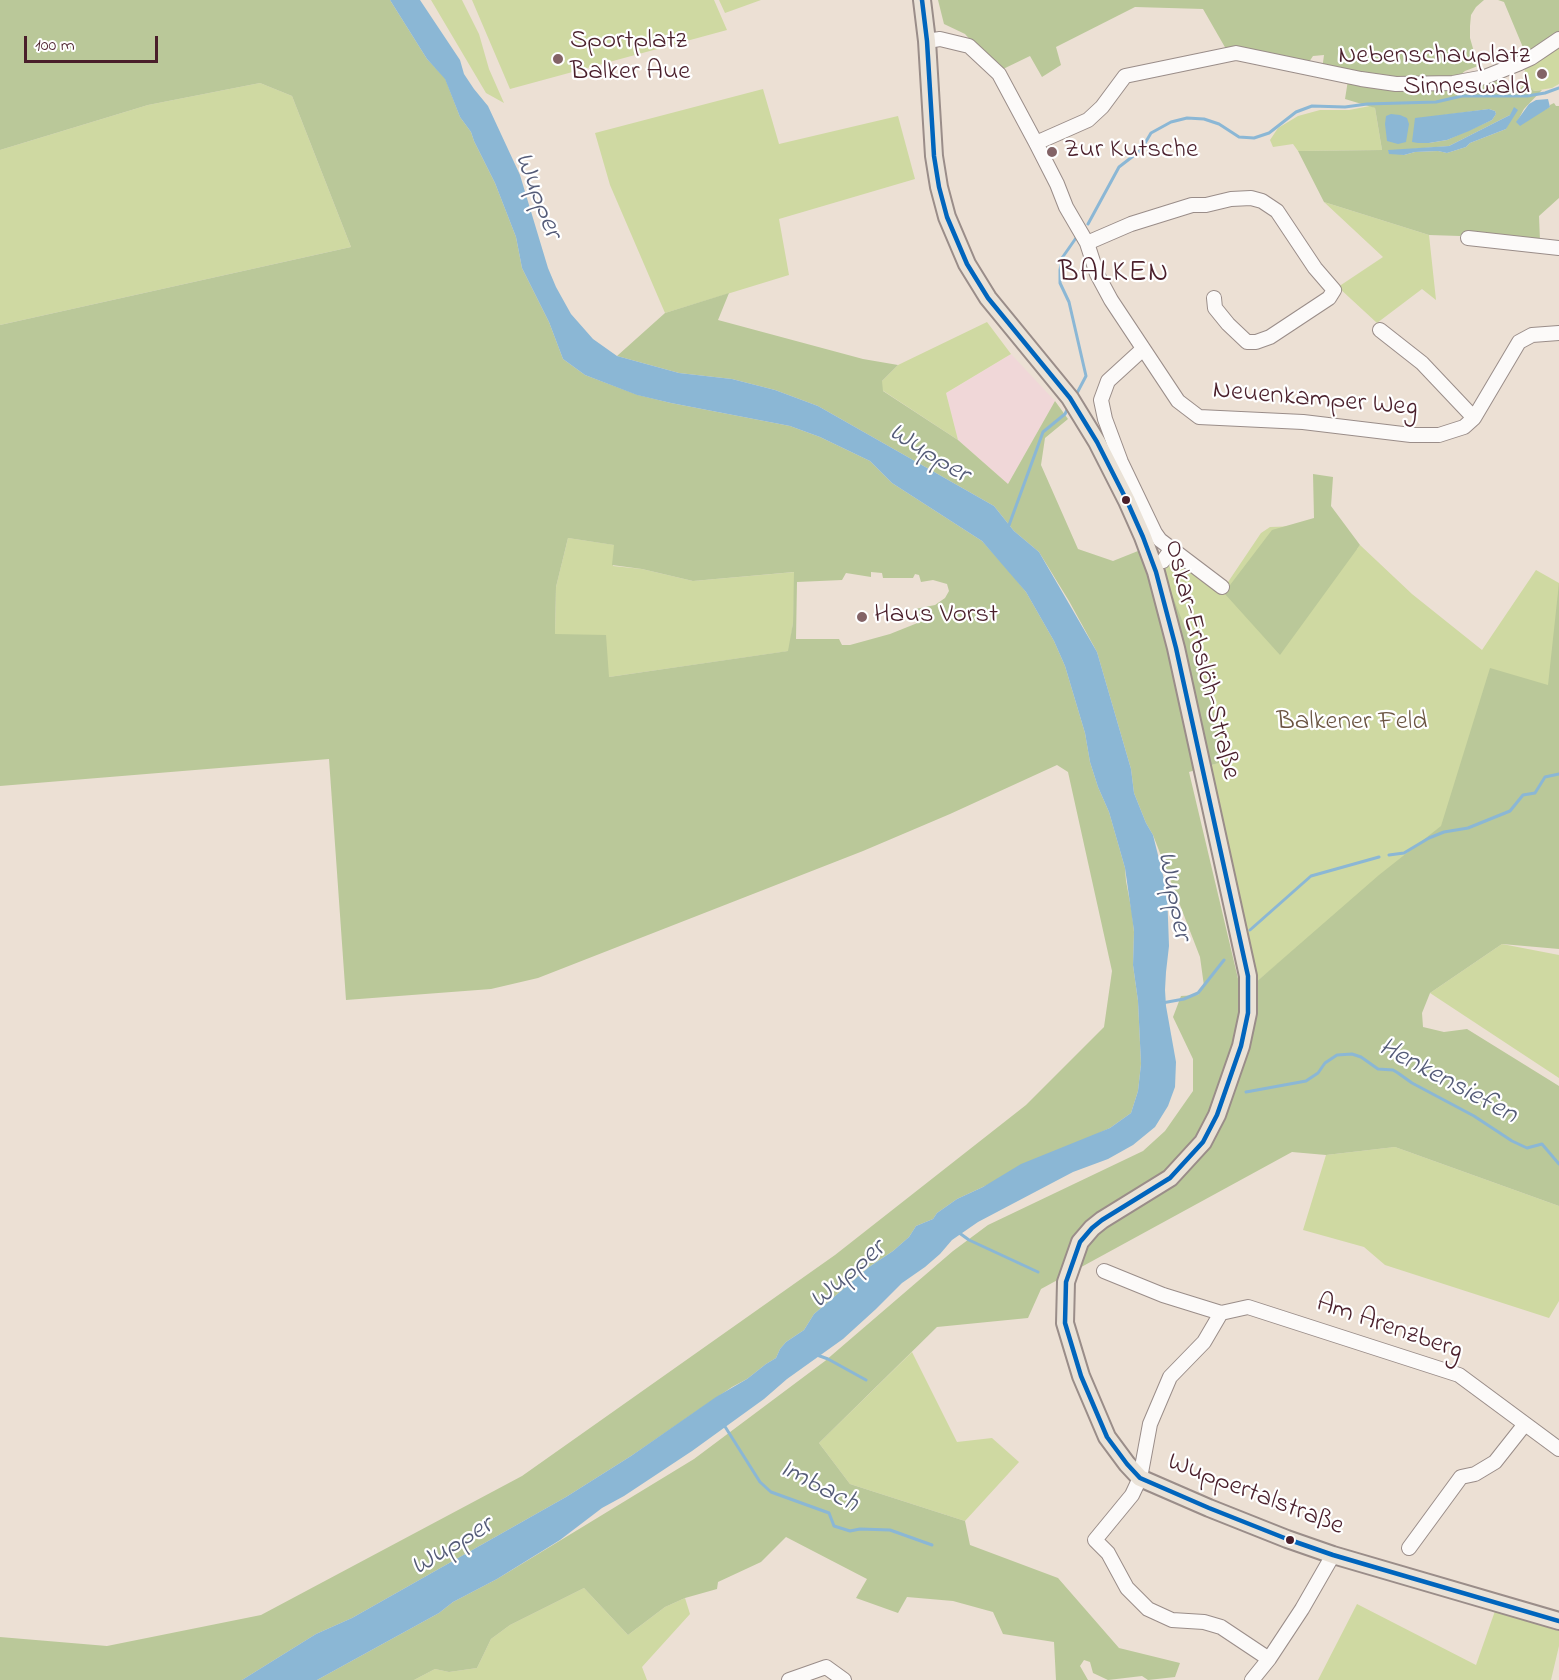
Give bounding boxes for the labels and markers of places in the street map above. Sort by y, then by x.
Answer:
place label: Sportplatz Balker Aue [570,27,690,90]
place label: Nebenschauplatz Sinneswald [1338,42,1530,105]
marker: Sportplatz Balker Aue [551,52,565,66]
marker: Nebenschauplatz Sinneswald [1535,67,1549,81]
place label: Zur Kutsche [1064,136,1198,168]
marker: Zur Kutsche [1045,145,1059,159]
unlabelled marker [1120,494,1132,506]
place label: Haus Vorst [874,601,998,633]
marker: Haus Vorst [855,610,869,624]
unlabelled marker [1284,1534,1296,1546]

